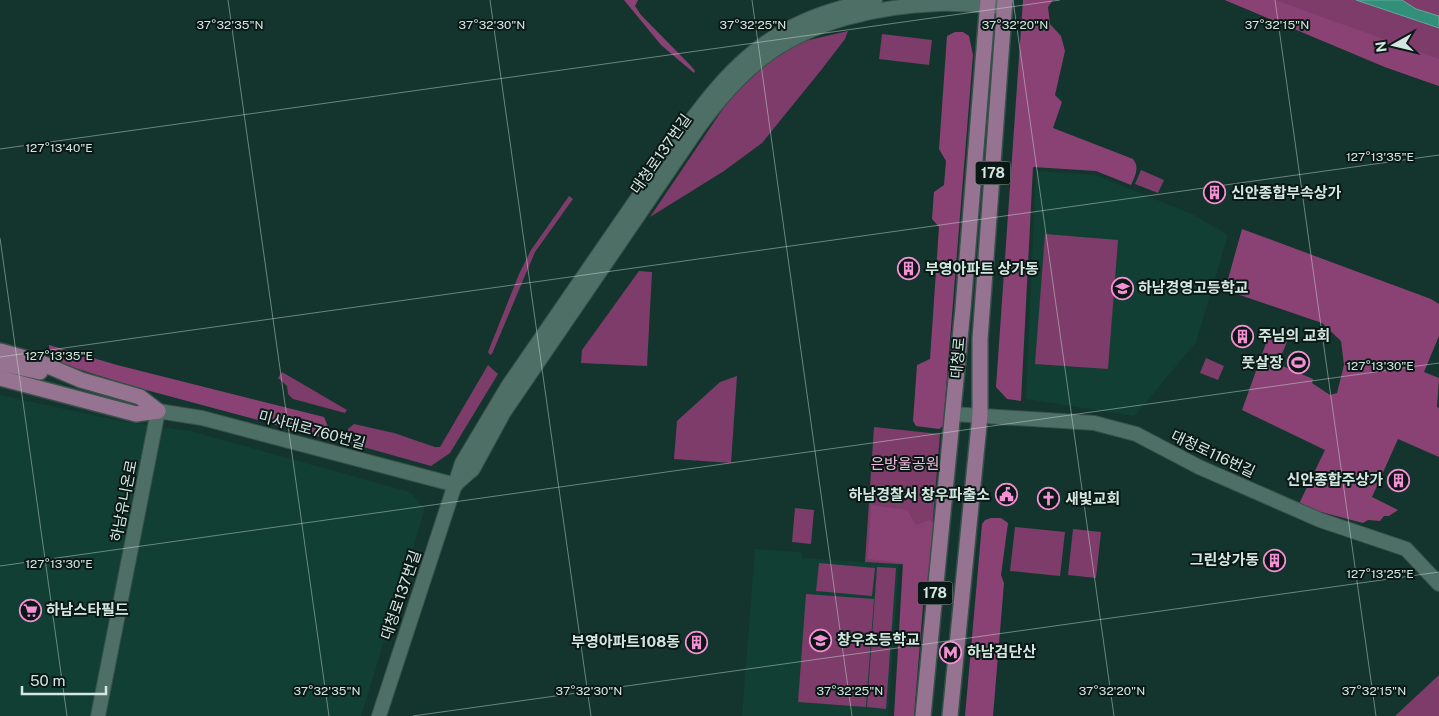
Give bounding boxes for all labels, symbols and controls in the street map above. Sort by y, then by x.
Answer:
text: 37°32'35"N [196,18,264,32]
text: 37°32'30"N [459,18,525,32]
text: 37°32'25"N [720,18,786,32]
text: 37°32'20"N [982,18,1048,32]
text: 37°32'15"N [1245,18,1309,32]
north arrow [1369,20,1419,70]
text: N [1372,40,1390,53]
street label: 대청로137번길 [627,111,694,197]
text: 127°13'40"E [25,141,93,155]
text: 127°13'35"E [1346,150,1414,164]
road number: 178 [976,162,1010,184]
building icon: 신안종합부속상가 [1203,181,1227,205]
place label: 신안종합부속상가 [1231,184,1342,201]
building icon: 부영아파트 상가동 [897,257,921,281]
place label: 부영아파트 상가동 [925,260,1039,277]
school or university icon: 하남경영고등학교 [1110,276,1134,300]
place label: 하남경영고등학교 [1138,279,1249,296]
building icon: 주님의 교회 [1230,324,1254,348]
place label: 주님의 교회 [1258,327,1330,344]
street label: 대청로 [947,337,968,379]
text: 127°13'35"E [25,349,93,363]
sports icon: 풋살장 [1287,351,1311,375]
place label: 풋살장 [1242,354,1283,371]
text: 127°13'30"E [1346,359,1414,373]
street label: 미사대로760번길 [257,407,367,452]
street label: 대청로116번길 [1169,427,1258,480]
park label: 은방울공원 [870,455,940,472]
street label: 하남유니온로 [107,459,140,543]
building icon: 신안종합주상가 [1387,468,1411,492]
place label: 신안종합주상가 [1286,471,1383,488]
public building icon: 하남경찰서 창우파출소 [994,483,1018,507]
place label: 하남경찰서 창우파출소 [849,486,990,503]
church icon: 새빛교회 [1037,487,1061,511]
place label: 새빛교회 [1065,490,1120,507]
street label: 대청로137번길 [377,548,424,642]
building icon: 그린상가동 [1263,548,1287,572]
place label: 그린상가동 [1190,551,1259,568]
text: 127°13'30"E [25,557,93,571]
text: 127°13'25"E [1346,567,1414,581]
road number: 178 [918,582,952,604]
supermarket icon: 하남스타필드 [18,598,42,622]
place label: 하남스타필드 [46,601,129,618]
school or university icon: 창우초등학교 [809,628,833,652]
building icon: 부영아파트108동 [684,630,708,654]
place label: 창우초등학교 [837,631,920,648]
place label: 부영아파트108동 [571,633,680,650]
metro station icon: 하남검단산 [939,640,963,664]
place label: 하남검단산 [967,643,1036,660]
scale bar [22,664,106,696]
text: 50 m [30,672,65,689]
text: 37°32'35"N [293,684,361,698]
text: 37°32'30"N [556,684,622,698]
text: 37°32'25"N [817,684,883,698]
text: 37°32'20"N [1079,684,1145,698]
text: 37°32'15"N [1342,684,1406,698]

